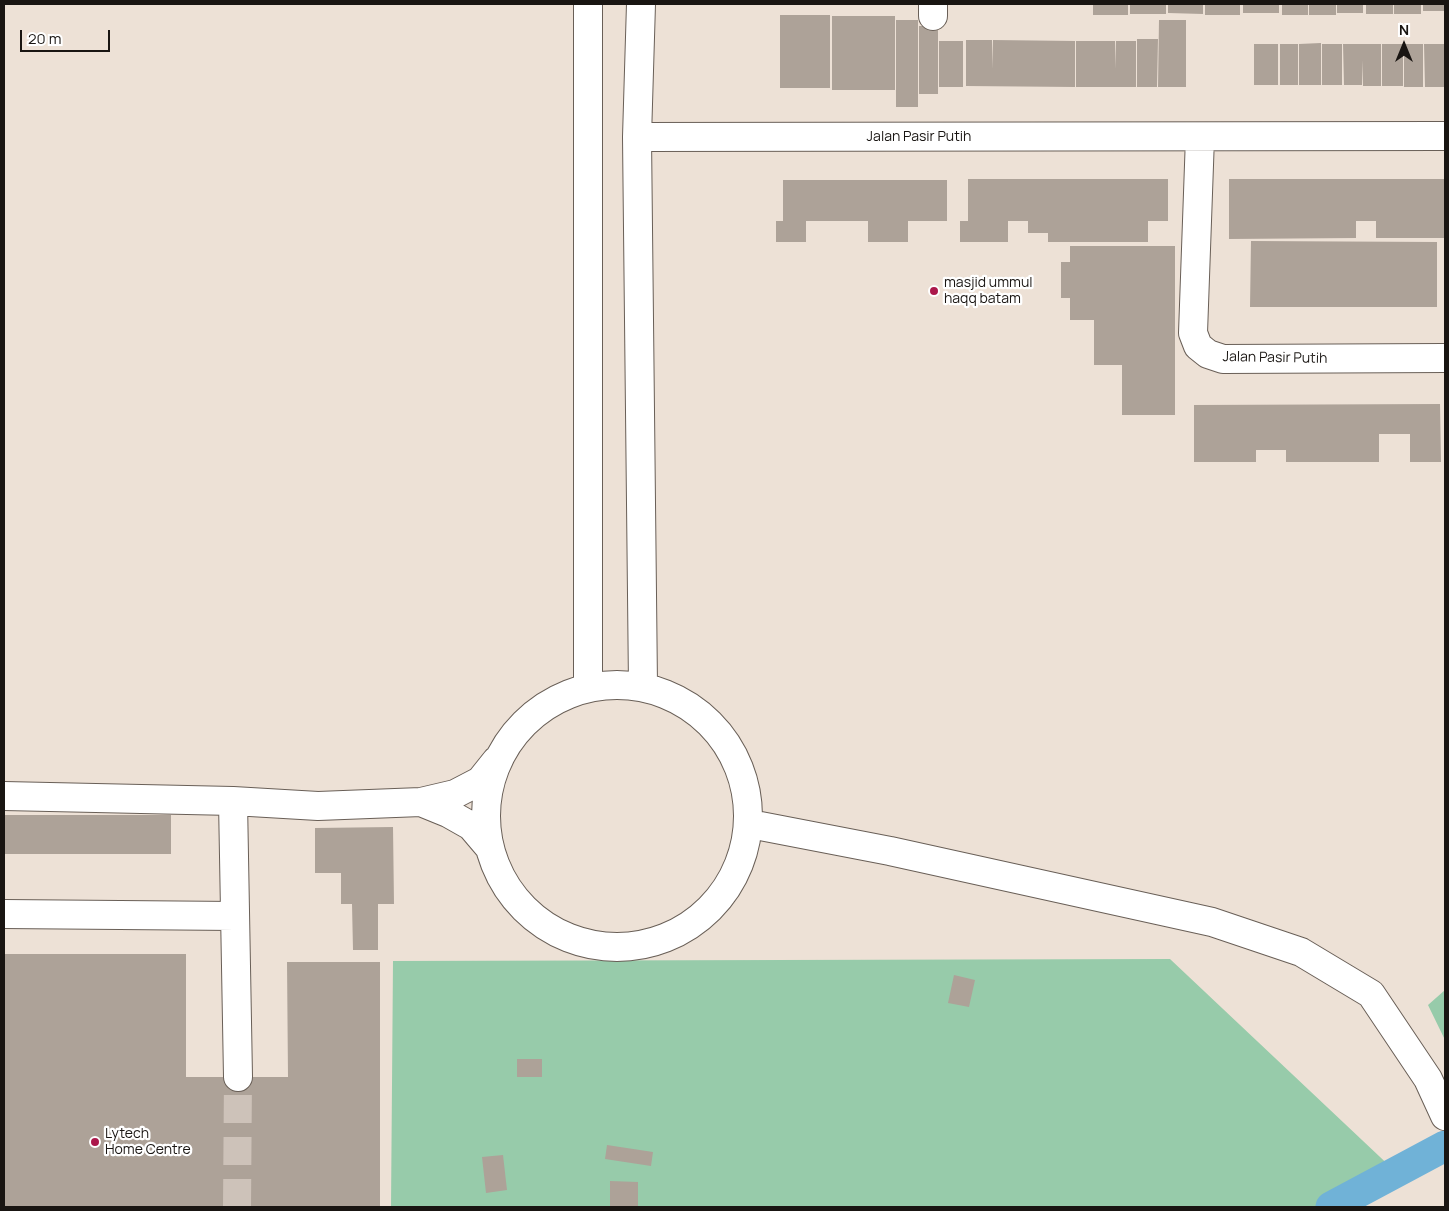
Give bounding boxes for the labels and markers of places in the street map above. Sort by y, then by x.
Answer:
place label: masjid ummul haqq batam [944,275,1033,308]
marker: masjid ummul haqq batam [928,285,940,297]
place label: Lytech Home Centre [105,1126,191,1158]
marker: Lytech Home Centre [89,1136,101,1148]

